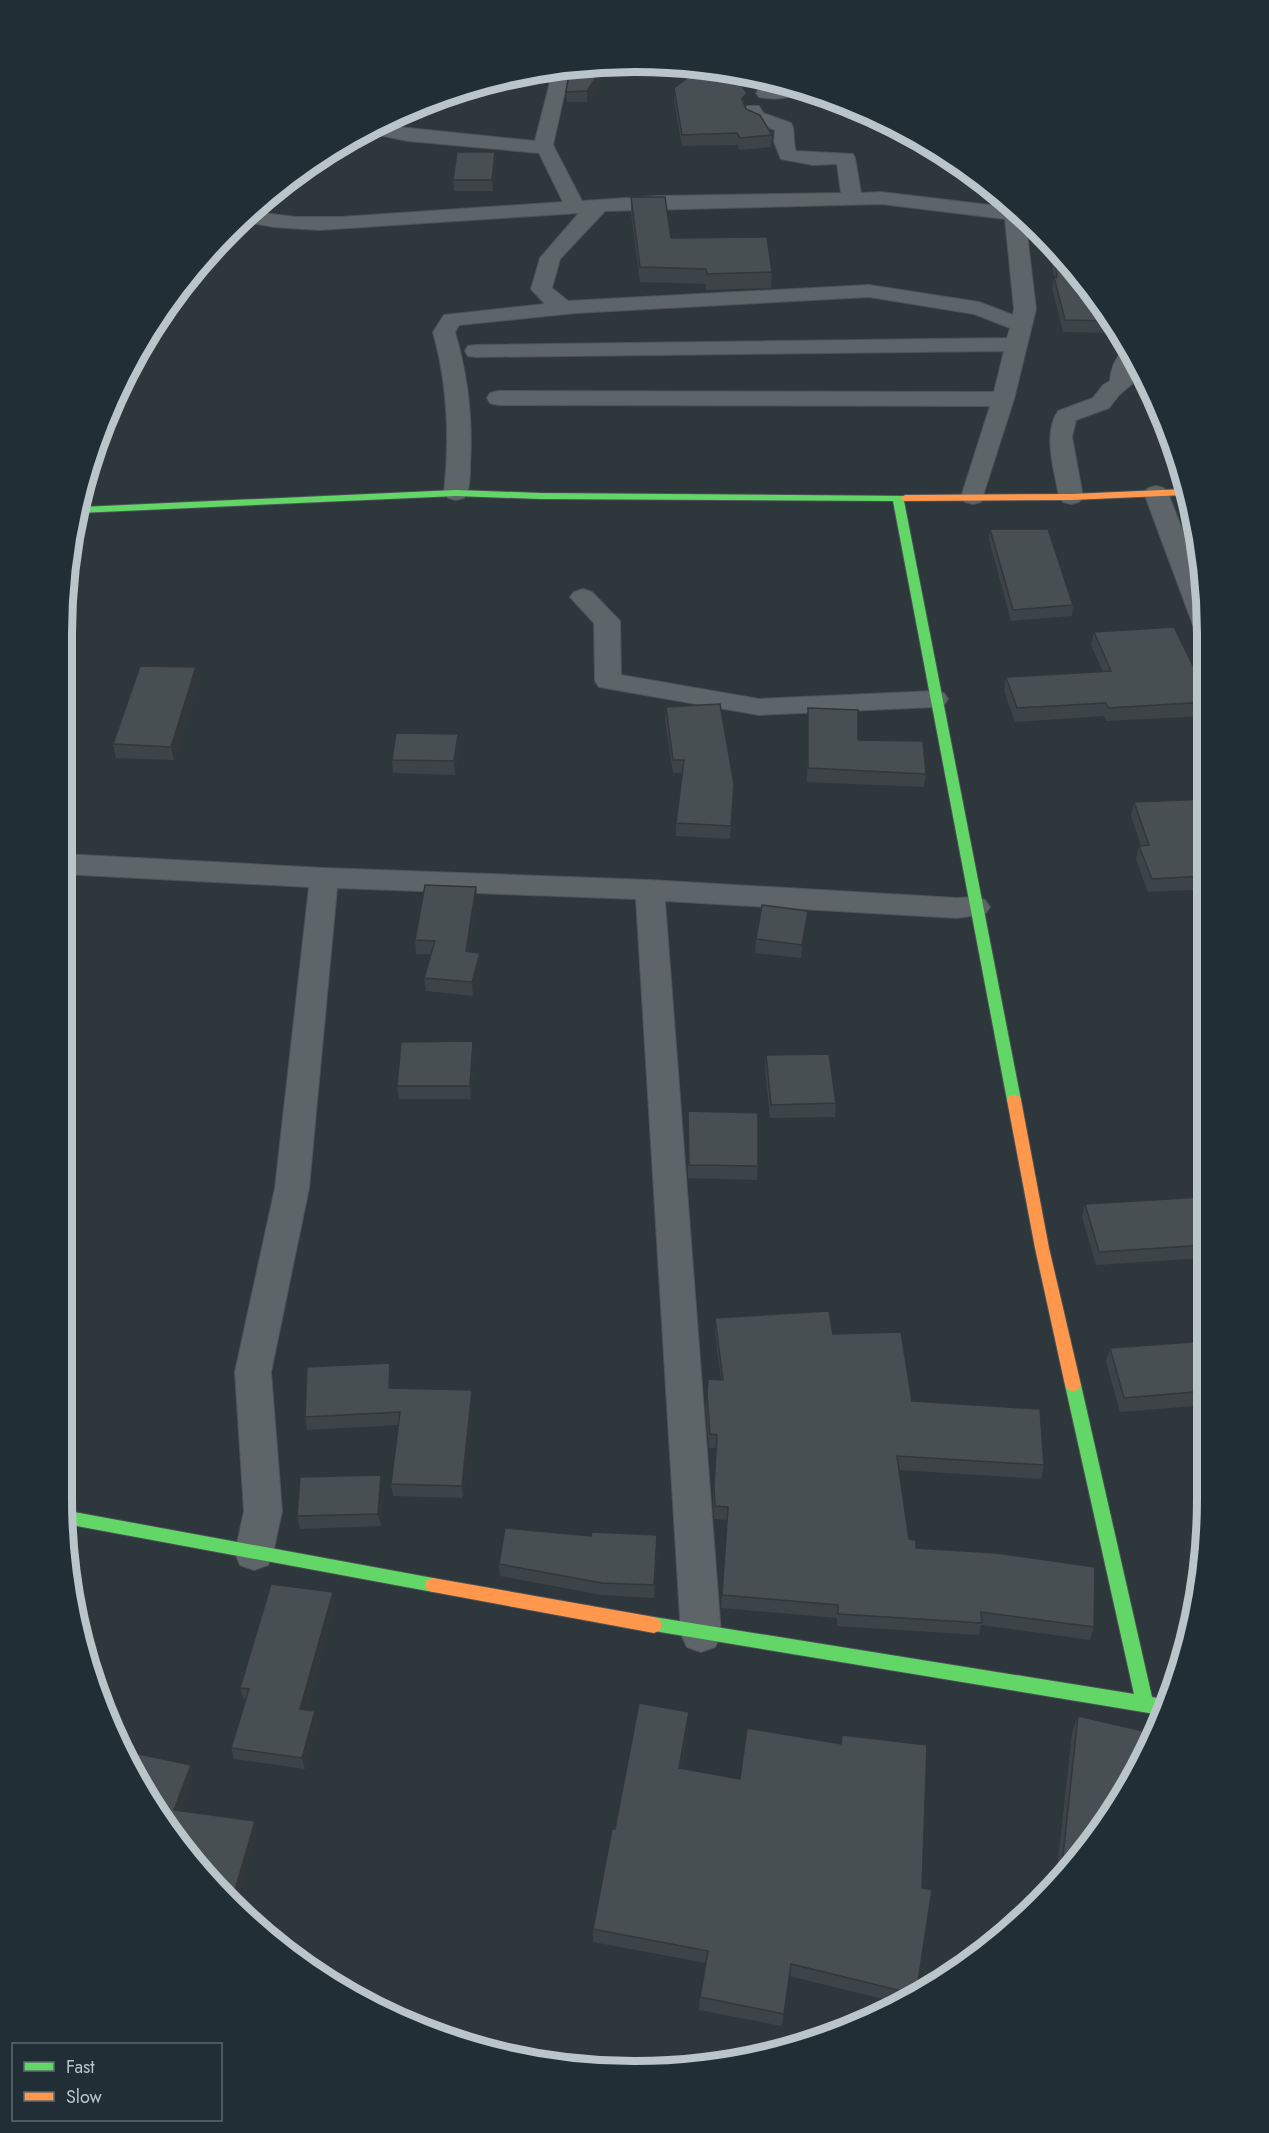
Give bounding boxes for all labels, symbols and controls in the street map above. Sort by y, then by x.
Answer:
legend [12,2043,222,2121]
text: Fast [66,2054,95,2080]
text: Slow [66,2084,103,2110]

